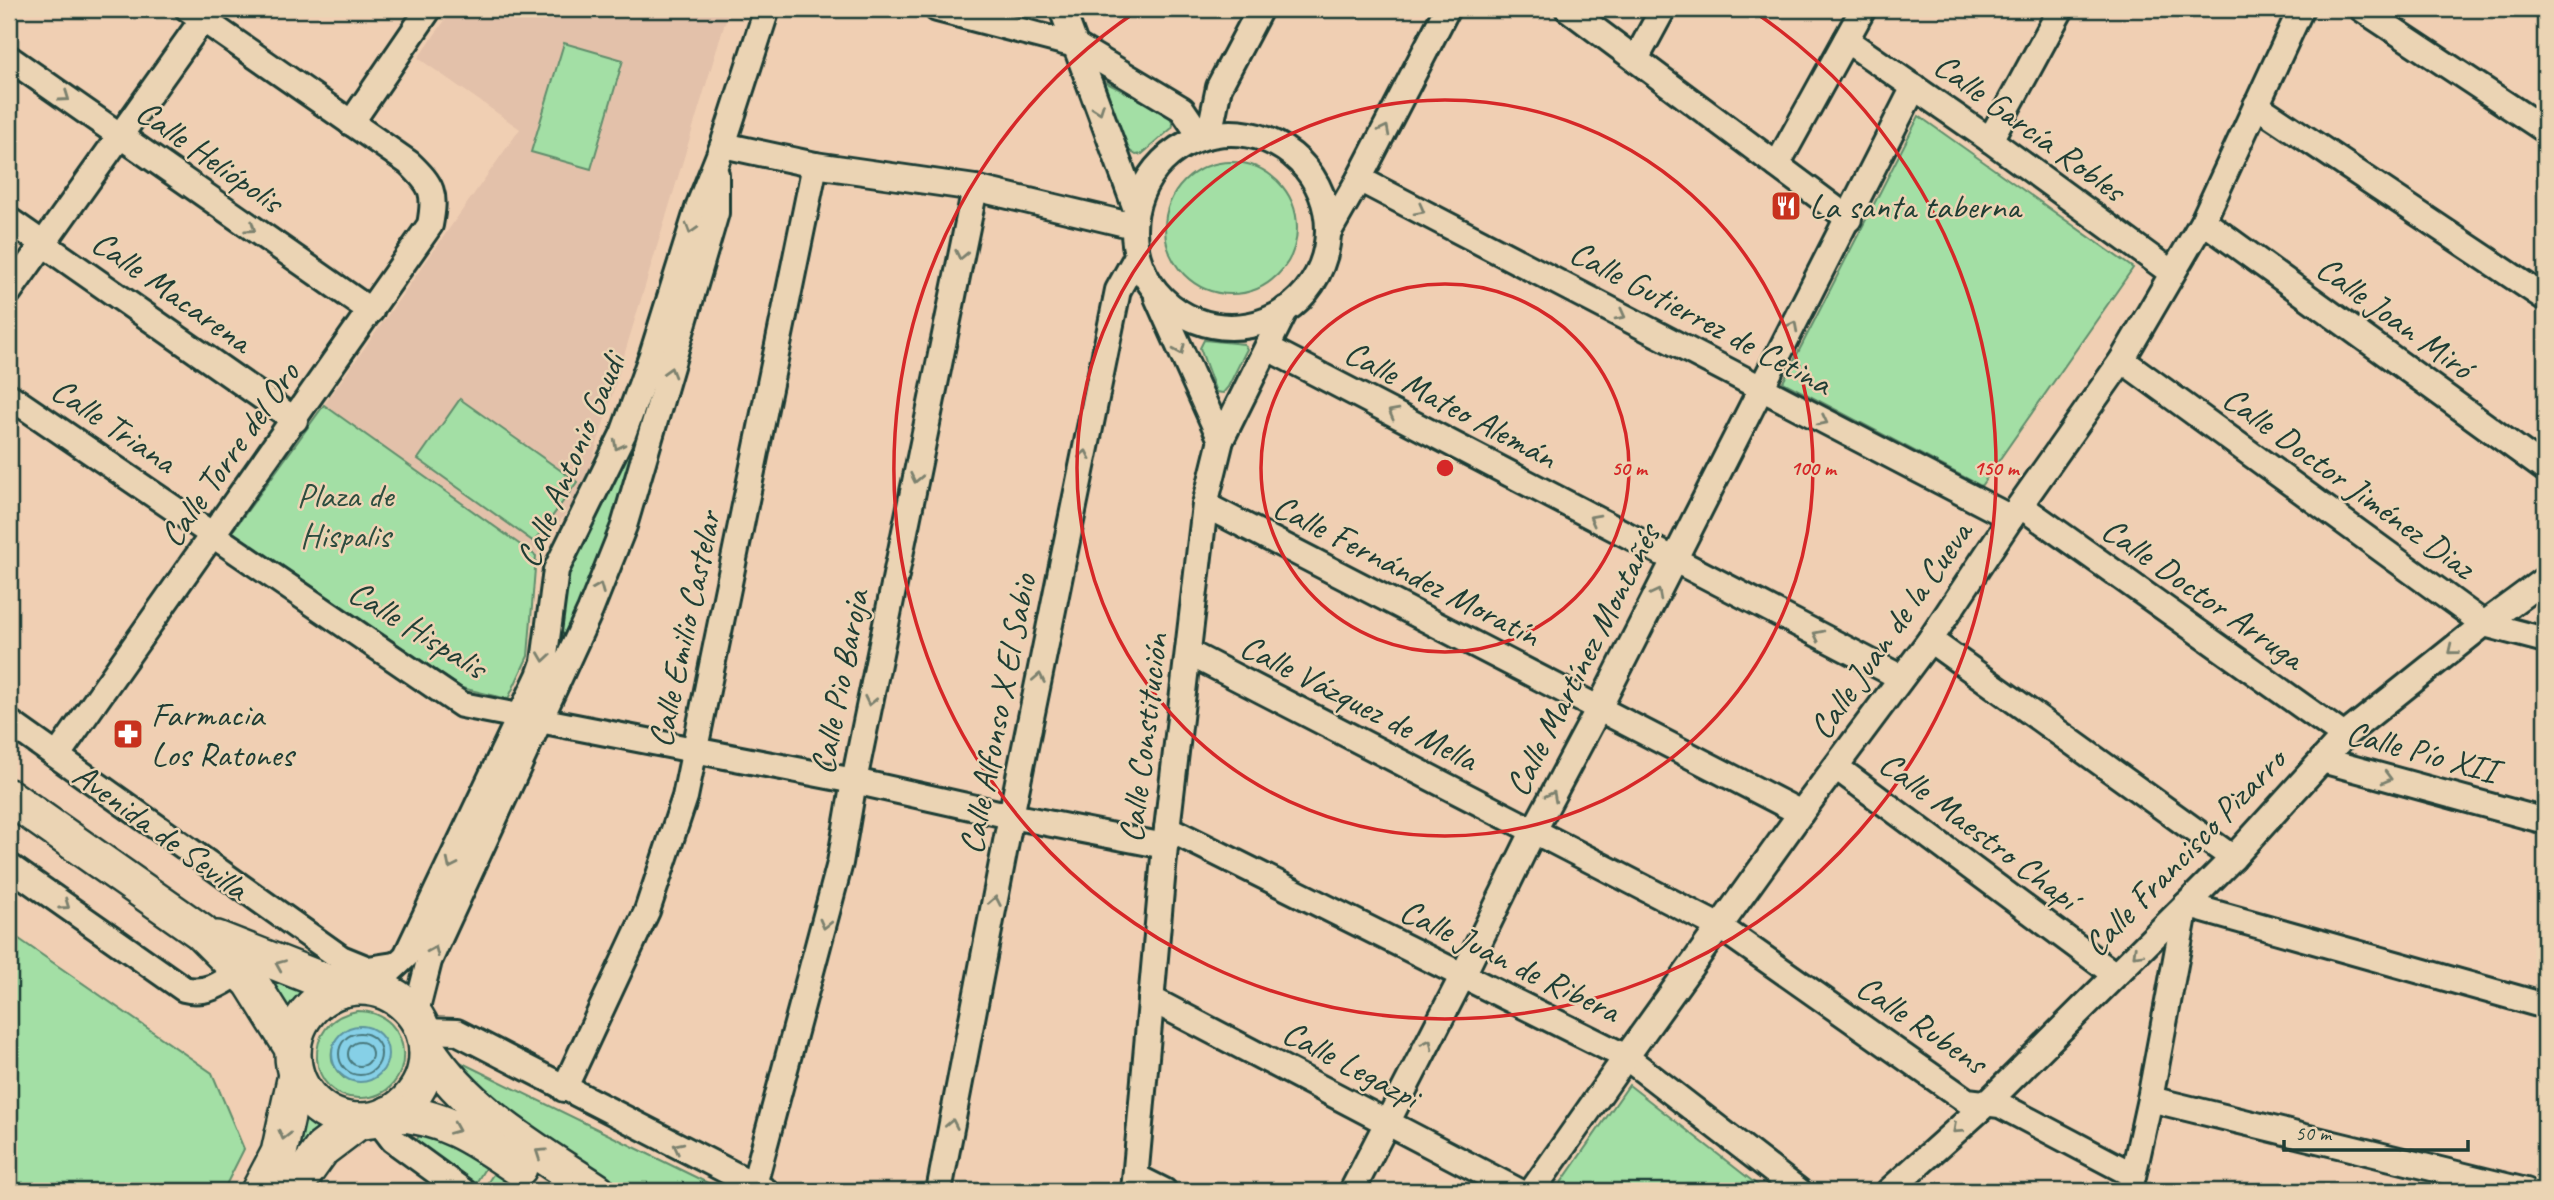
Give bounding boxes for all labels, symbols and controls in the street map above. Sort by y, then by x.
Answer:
street label: Calle García Robles [1925,43,2137,214]
one-way arrow [57,89,70,101]
street label: Calle Heliópolis [127,89,295,225]
one-way arrow [1090,102,1104,114]
one-way arrow [1376,125,1390,137]
place label: La santa taberna [1809,184,2023,229]
restaurant icon: La santa taberna [1769,189,1803,223]
one-way arrow [1413,201,1425,215]
street label: Calle Macarena [83,220,263,365]
one-way arrow [243,220,256,232]
one-way arrow [684,223,699,235]
street label: Calle Gutierrez de Cetina [1562,229,1842,407]
street label: Calle Joan Miró [2308,245,2486,392]
one-way arrow [955,249,970,261]
one-way arrow [1614,307,1626,321]
one-way arrow [1785,321,1799,333]
street label: Calle Mateo Alemán [1337,330,1566,480]
street label: Calle Antonio Gaudi [505,342,638,574]
one-way arrow [1172,343,1186,355]
street label: Calle Torre del Oro [149,352,311,556]
one-way arrow [661,366,676,378]
street label: Calle Triana [43,367,187,485]
street label: Calle Doctor Jiménez Diaz [2214,376,2485,590]
one-way arrow [1388,408,1400,421]
one-way arrow [1816,412,1828,426]
one-way arrow [612,438,626,450]
one-way arrow [1076,449,1091,461]
text: 50 m [1611,455,1649,481]
text: 100 m [1790,455,1838,481]
text: 150 m [1973,455,2021,481]
centre of rings [1433,456,1457,480]
one-way arrow [909,472,924,484]
park label: Plaza de Hispalis [297,473,396,558]
street label: Calle Fernández Moratín [1266,484,1549,658]
street label: Calle Emilio Castelar [638,505,732,751]
street label: Calle Doctor Arruga [2093,507,2315,681]
street label: Calle Juan de la Cueva [1799,511,1984,748]
street label: Calle Martínez Montañés [1495,514,1672,804]
one-way arrow [1589,514,1601,527]
street label: Calle Hispalis [340,569,498,691]
street label: Calle Alfonso X El Sabio [948,569,1047,858]
one-way arrow [591,582,605,594]
street label: Calle Pio Baroja [800,584,880,778]
one-way arrow [1648,589,1662,601]
street label: Calle Vázquez de Mella [1233,623,1487,782]
street label: Calle Constitución [1108,630,1179,845]
one-way arrow [1813,630,1825,643]
one-way arrow [2447,641,2460,654]
one-way arrow [537,651,552,663]
one-way arrow [1031,672,1046,684]
place label: Farmacia Los Ratones [151,692,296,777]
one-way arrow [864,695,879,707]
street label: Calle Pío XII [2342,710,2509,795]
pharmacy icon: Farmacia Los Ratones [111,717,145,751]
street label: Calle Francisco Pizarro [2073,736,2298,966]
street label: Calle Maestro Chapí [1870,741,2092,924]
street label: Avenida de Sevilla [64,753,260,912]
one-way arrow [2381,770,2393,784]
one-way arrow [1544,791,1557,803]
one-way arrow [445,856,459,869]
street label: Calle Juan de Ribera [1393,888,1629,1034]
one-way arrow [987,895,1002,907]
one-way arrow [57,897,70,909]
one-way arrow [819,918,833,930]
one-way arrow [2132,944,2145,957]
one-way arrow [426,946,440,958]
one-way arrow [275,959,287,973]
street label: Calle Rubens [1848,964,1998,1086]
street label: Calle Legazpi [1275,1010,1431,1121]
one-way arrow [1420,1038,1434,1051]
scale bar [2284,1109,2468,1153]
one-way arrow [944,1118,959,1130]
text: 50 m [2295,1120,2333,1146]
one-way arrow [448,1121,460,1135]
one-way arrow [1952,1121,1965,1134]
one-way arrow [278,1129,292,1141]
one-way arrow [673,1142,685,1155]
one-way arrow [535,1149,548,1161]

